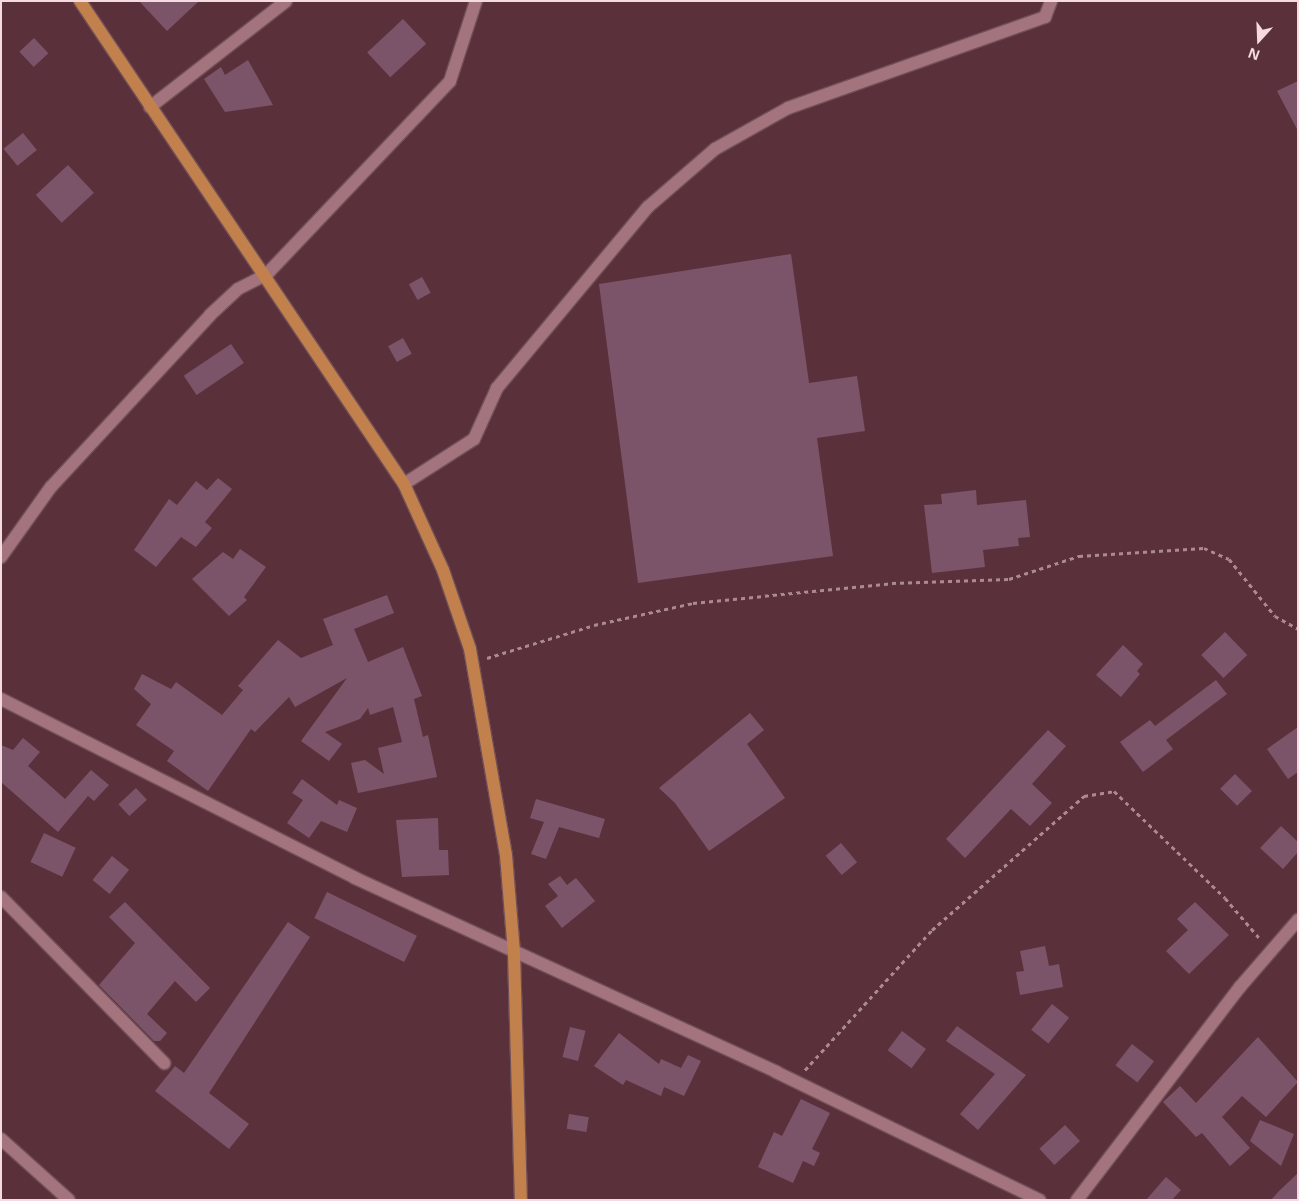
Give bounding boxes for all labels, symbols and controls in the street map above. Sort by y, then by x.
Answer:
north arrow [1234,15,1284,65]
text: N [1245,44,1262,65]

